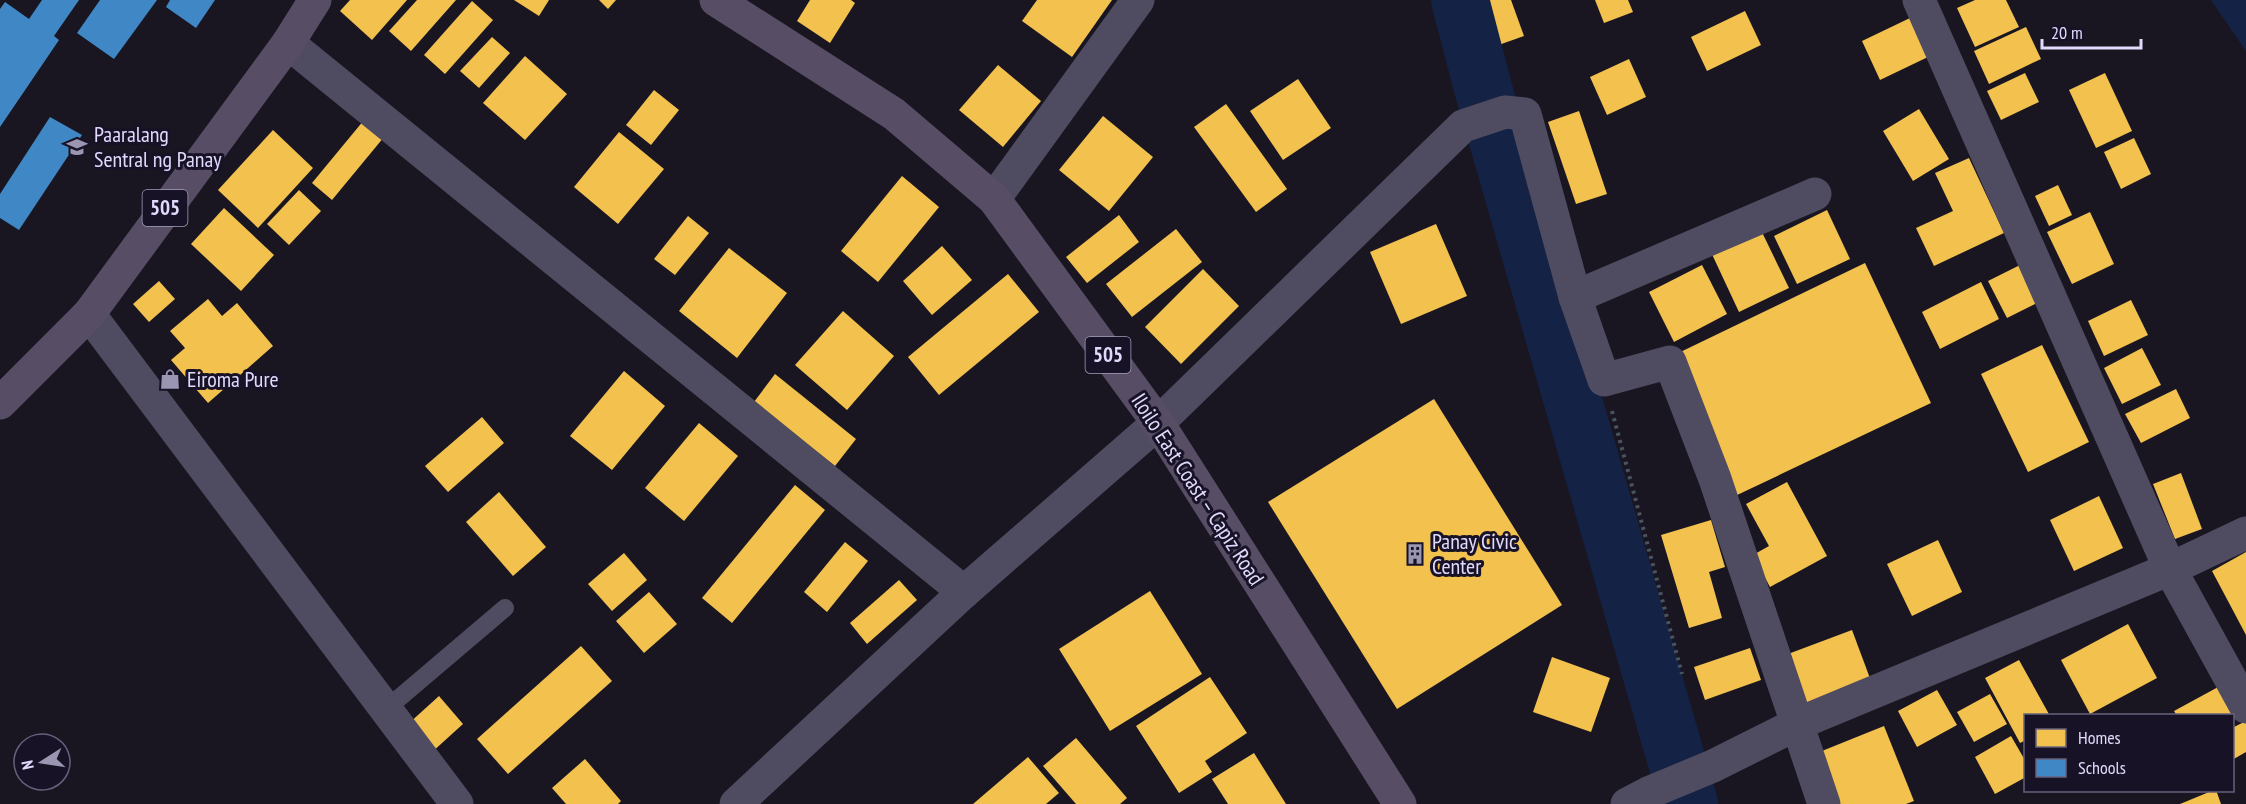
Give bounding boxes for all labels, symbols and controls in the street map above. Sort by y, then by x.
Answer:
scale bar [2042,12,2141,50]
text: 20 m [2051,21,2083,44]
place label: Paaralang Sentral ng Panay [94,120,222,173]
school or university icon: Paaralang Sentral ng Panay [65,135,89,159]
road number: 505 [142,190,188,226]
road number: 505 [1086,337,1130,373]
place label: Eiroma Pure [187,365,279,393]
shop icon: Eiroma Pure [158,367,182,391]
street label: Iloilo East Coast – Capiz Road [1125,388,1271,590]
place label: Panay Civic Center [1432,527,1517,580]
building icon: Panay Civic Center [1403,542,1427,566]
legend [2024,714,2234,792]
text: Homes [2078,726,2121,749]
north arrow [12,732,72,792]
text: Schools [2078,756,2126,779]
text: N [17,759,38,771]

